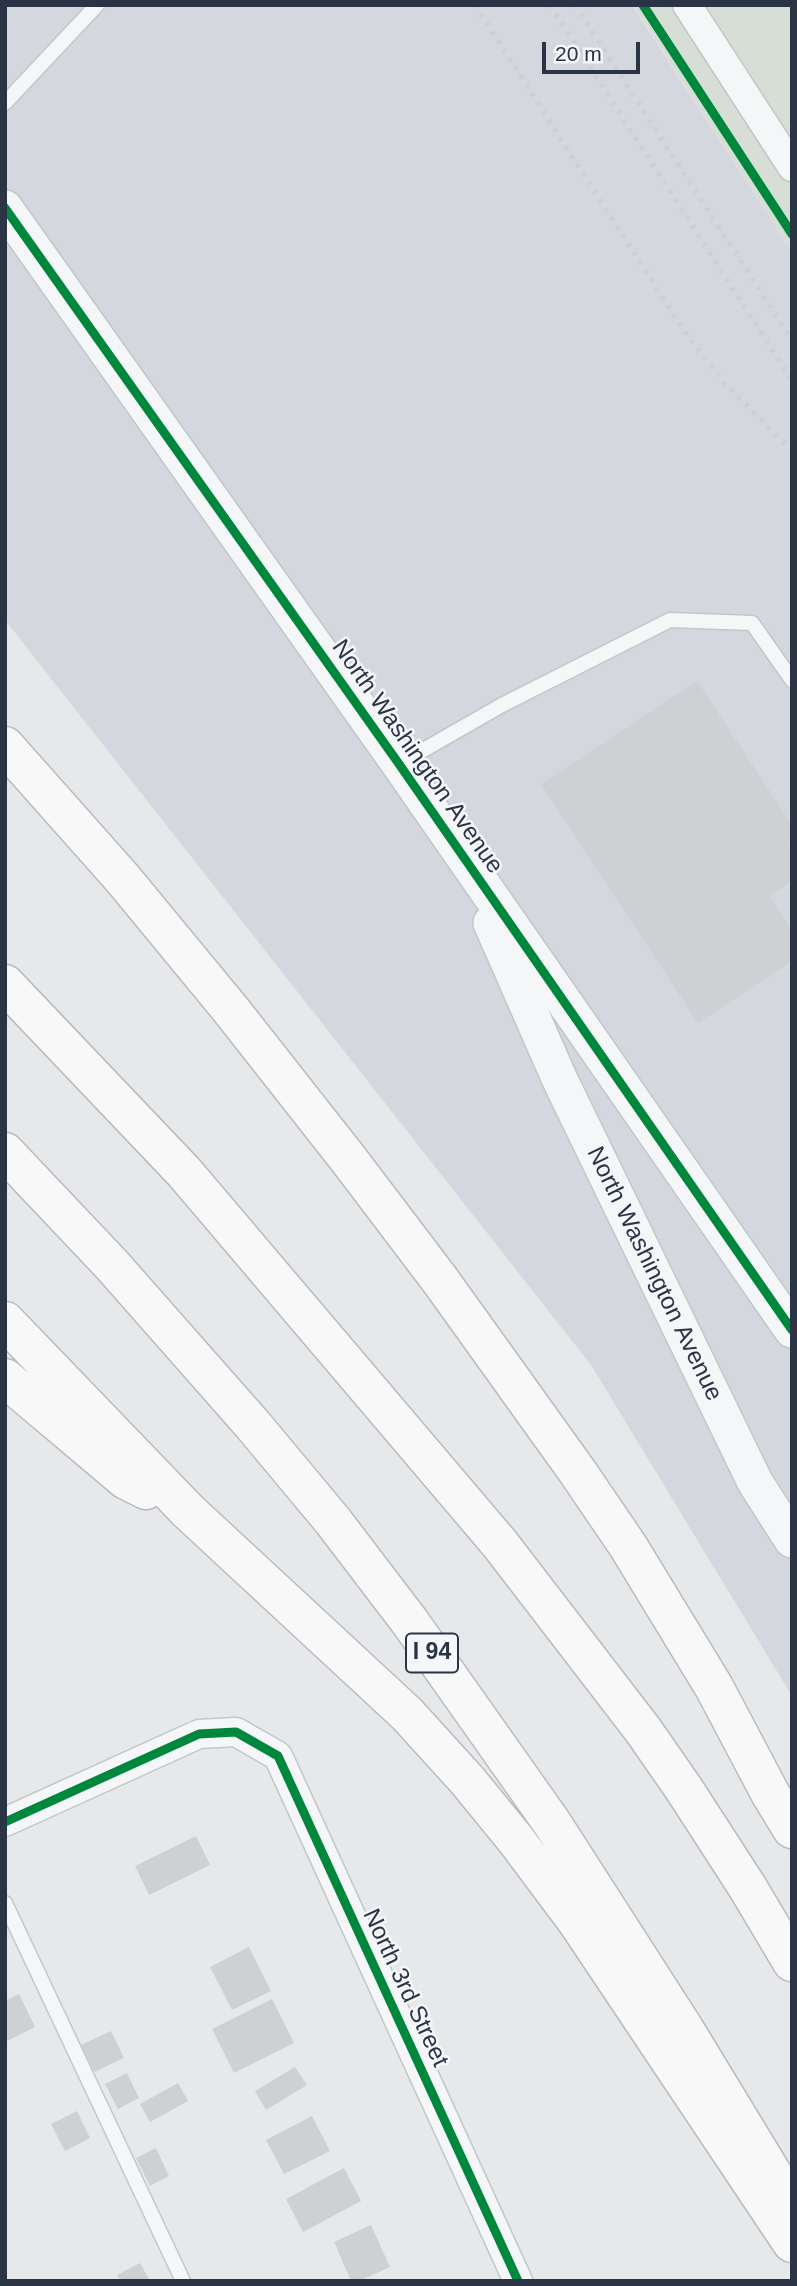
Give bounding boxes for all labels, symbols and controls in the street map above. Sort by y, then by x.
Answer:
scale bar [545,28,643,72]
text: 20 m [555,42,602,65]
street label: North Washington Avenue [325,635,509,879]
street label: North Washington Avenue [580,1142,728,1406]
road number: I 94 [406,1634,458,1672]
street label: North 3rd Street [356,1905,454,2071]

